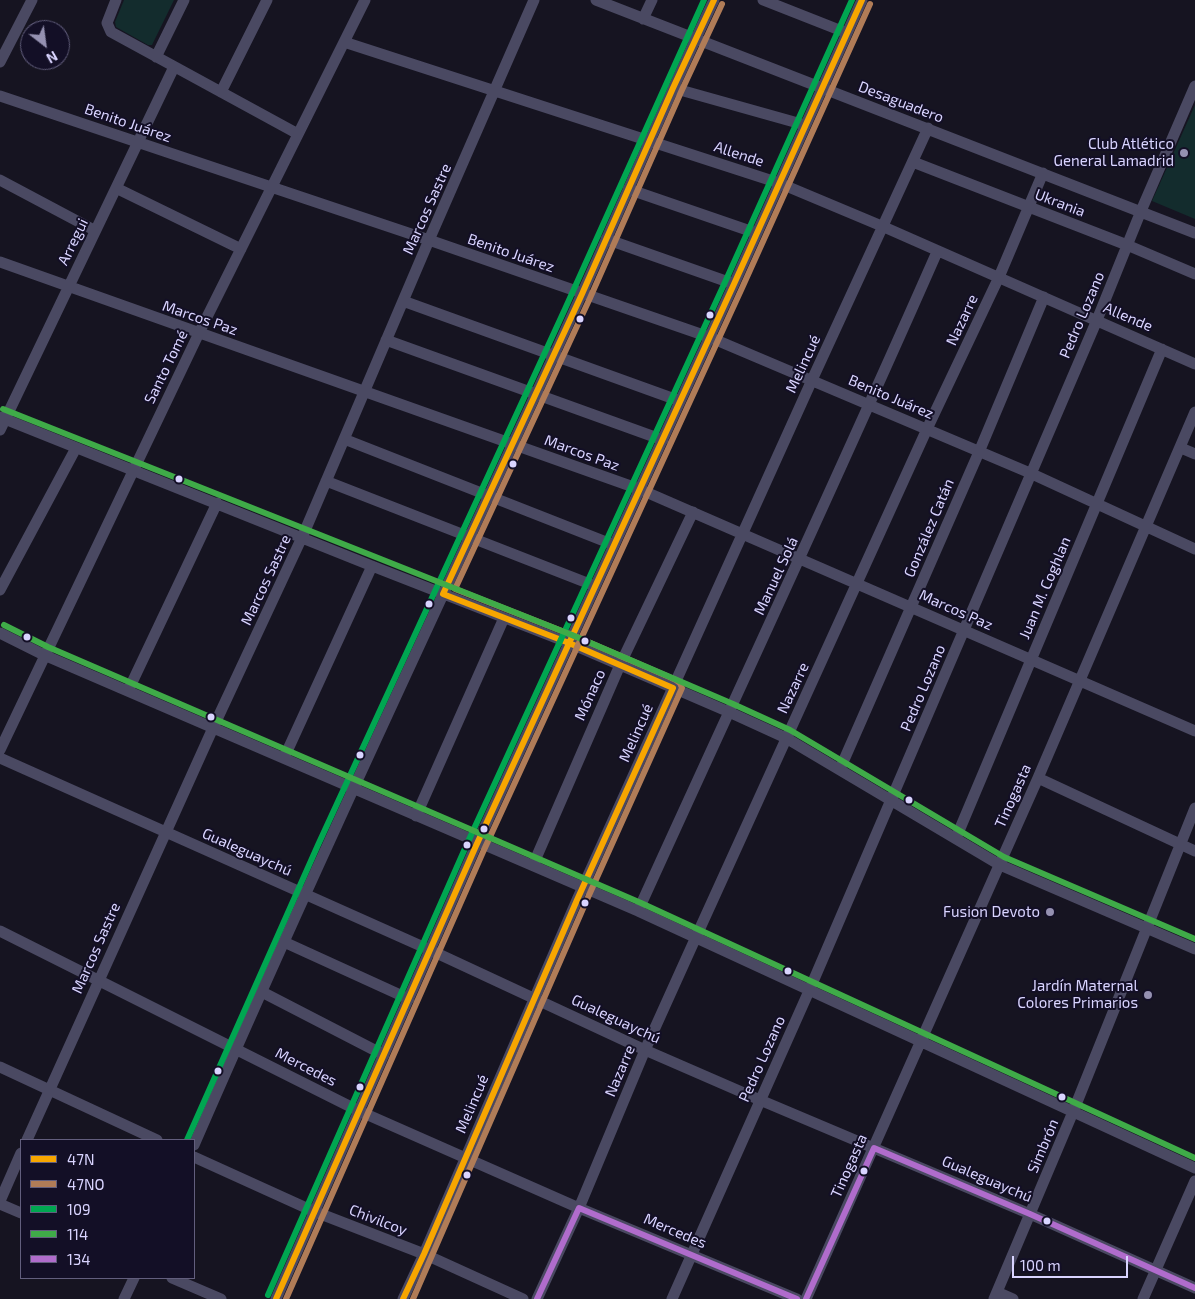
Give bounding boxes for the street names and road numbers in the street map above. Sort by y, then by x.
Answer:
street label: Desaguadero [856,77,946,127]
street label: Benito Juárez [82,100,174,146]
street label: Allende [712,137,766,171]
street label: Marcos Sastre [399,161,455,257]
street label: Ukrania [1032,185,1088,221]
street label: Arregui [54,216,92,268]
street label: Benito Juárez [465,230,557,276]
street label: Pedro Lozano [1056,269,1108,361]
street label: Nazarre [942,291,982,349]
street label: Marcos Paz [160,297,240,339]
street label: Allende [1101,299,1155,335]
street label: Santo Tomé [140,327,192,407]
street label: Melincué [782,332,824,396]
street label: Benito Juárez [846,371,936,423]
street label: Marcos Paz [542,431,622,475]
street label: González Catán [900,476,958,580]
street label: Marcos Sastre [237,532,295,628]
street label: Manuel Solá [750,534,802,618]
street label: Juan M. Coghlan [1015,534,1075,642]
street label: Marcos Paz [916,586,996,634]
street label: Pedro Lozano [897,642,949,734]
street label: Nazarre [773,659,813,717]
street label: Mónaco [571,667,609,723]
street label: Melincué [615,701,657,765]
street label: Tinogasta [991,761,1035,831]
street label: Gualeguaychú [199,824,295,880]
street label: Marcos Sastre [68,900,124,996]
street label: Gualeguaychú [569,990,663,1048]
street label: Pedro Lozano [735,1013,789,1105]
street label: Nazarre [601,1042,639,1100]
street label: Mercedes [272,1044,340,1090]
street label: Melincué [452,1072,492,1136]
street label: Simbrón [1024,1116,1062,1176]
street label: Tinogasta [827,1131,871,1201]
street label: Gualeguaychú [939,1152,1035,1206]
street label: Chivilcoy [346,1201,410,1239]
street label: Mercedes [641,1210,709,1252]

